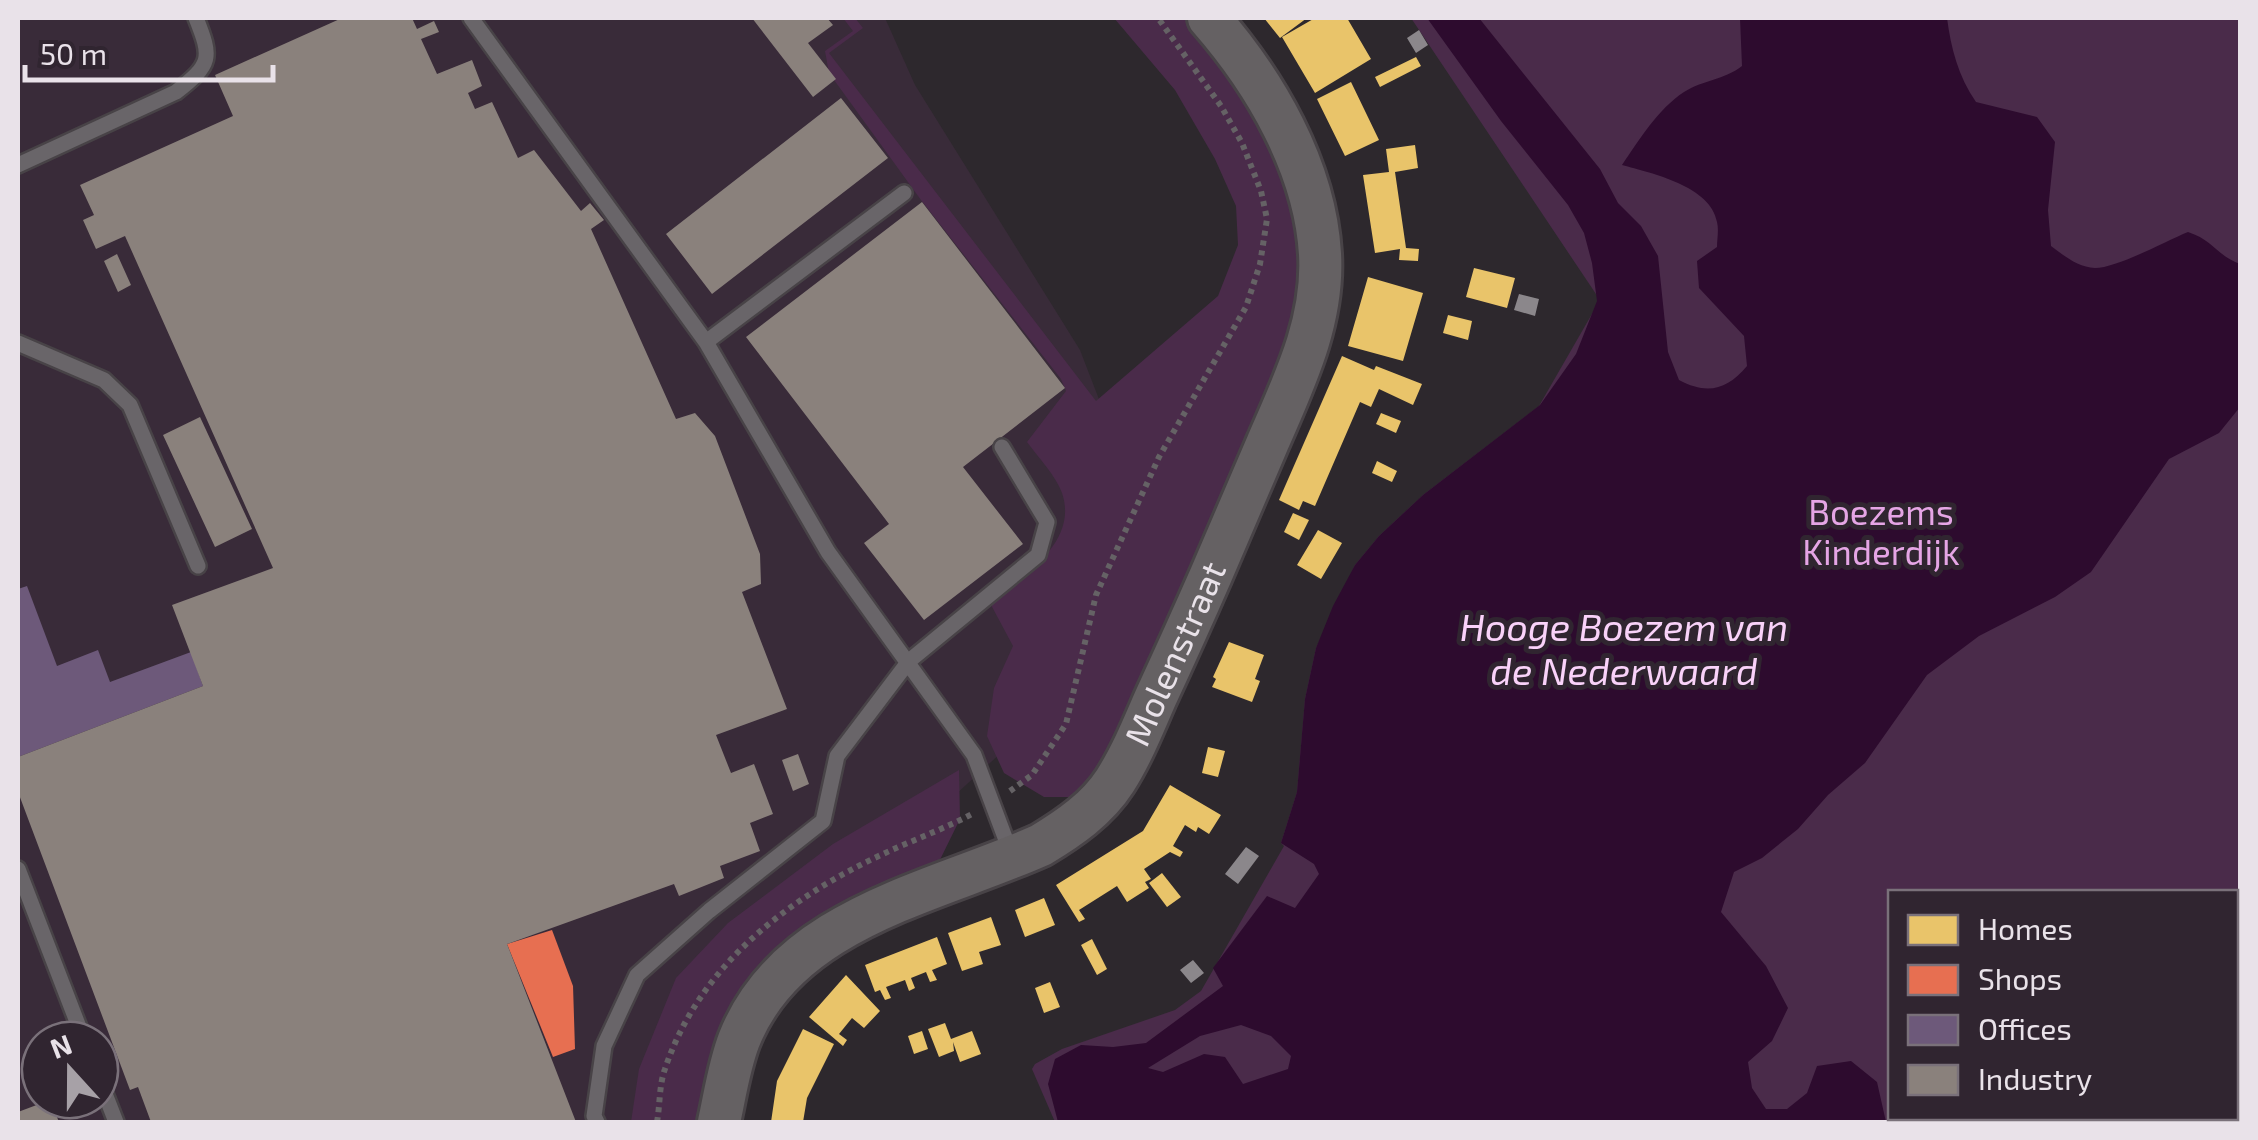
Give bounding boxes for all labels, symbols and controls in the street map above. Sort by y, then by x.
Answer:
scale bar [25,20,272,82]
text: 50 m [40,35,107,71]
park label: Boezems Kinderdijk [1802,490,1960,572]
street label: Molenstraat [1114,555,1233,752]
water label: Hooge Boezem van de Nederwaard [1460,603,1788,693]
legend [1888,890,2238,1120]
text: Homes [1978,910,2073,946]
text: Shops [1978,960,2062,996]
text: Offices [1978,1010,2072,1046]
north arrow [20,1020,120,1120]
text: N [45,1026,76,1065]
text: Industry [1978,1060,2092,1096]

